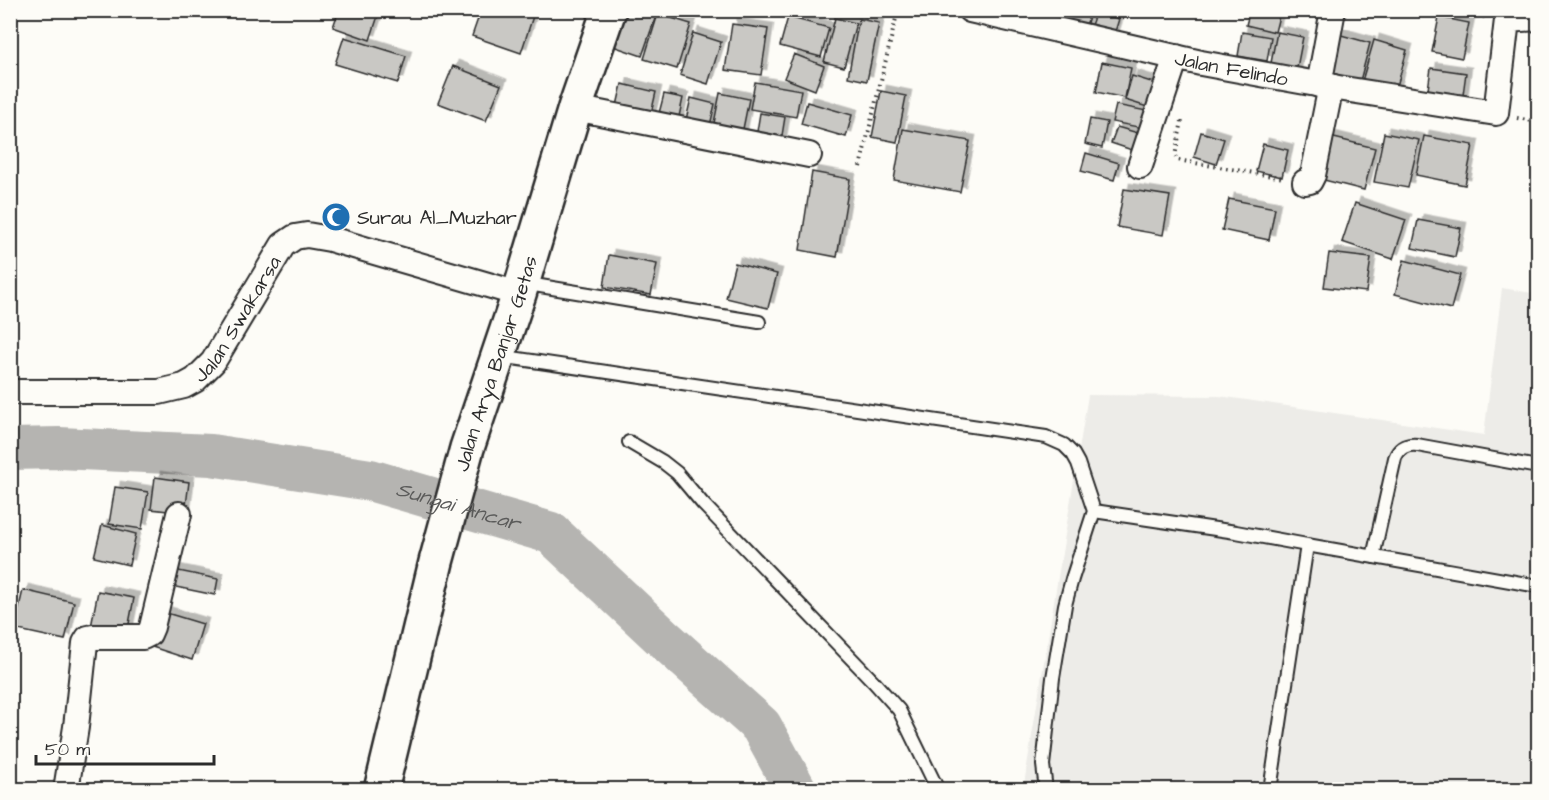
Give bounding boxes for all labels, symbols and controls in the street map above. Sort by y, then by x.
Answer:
street label: Jalan Felindo [1172,44,1290,94]
mosque icon: Surau Al_Muzhar [320,201,352,233]
place label: Surau Al_Muzhar [357,204,517,232]
street label: Jalan Swakarsa [187,251,288,389]
street label: Jalan Arya Banjar Getas [448,252,545,475]
water label: Sungai Ancar [393,474,526,539]
scale bar [36,728,214,766]
text: 50 m [45,737,90,762]

